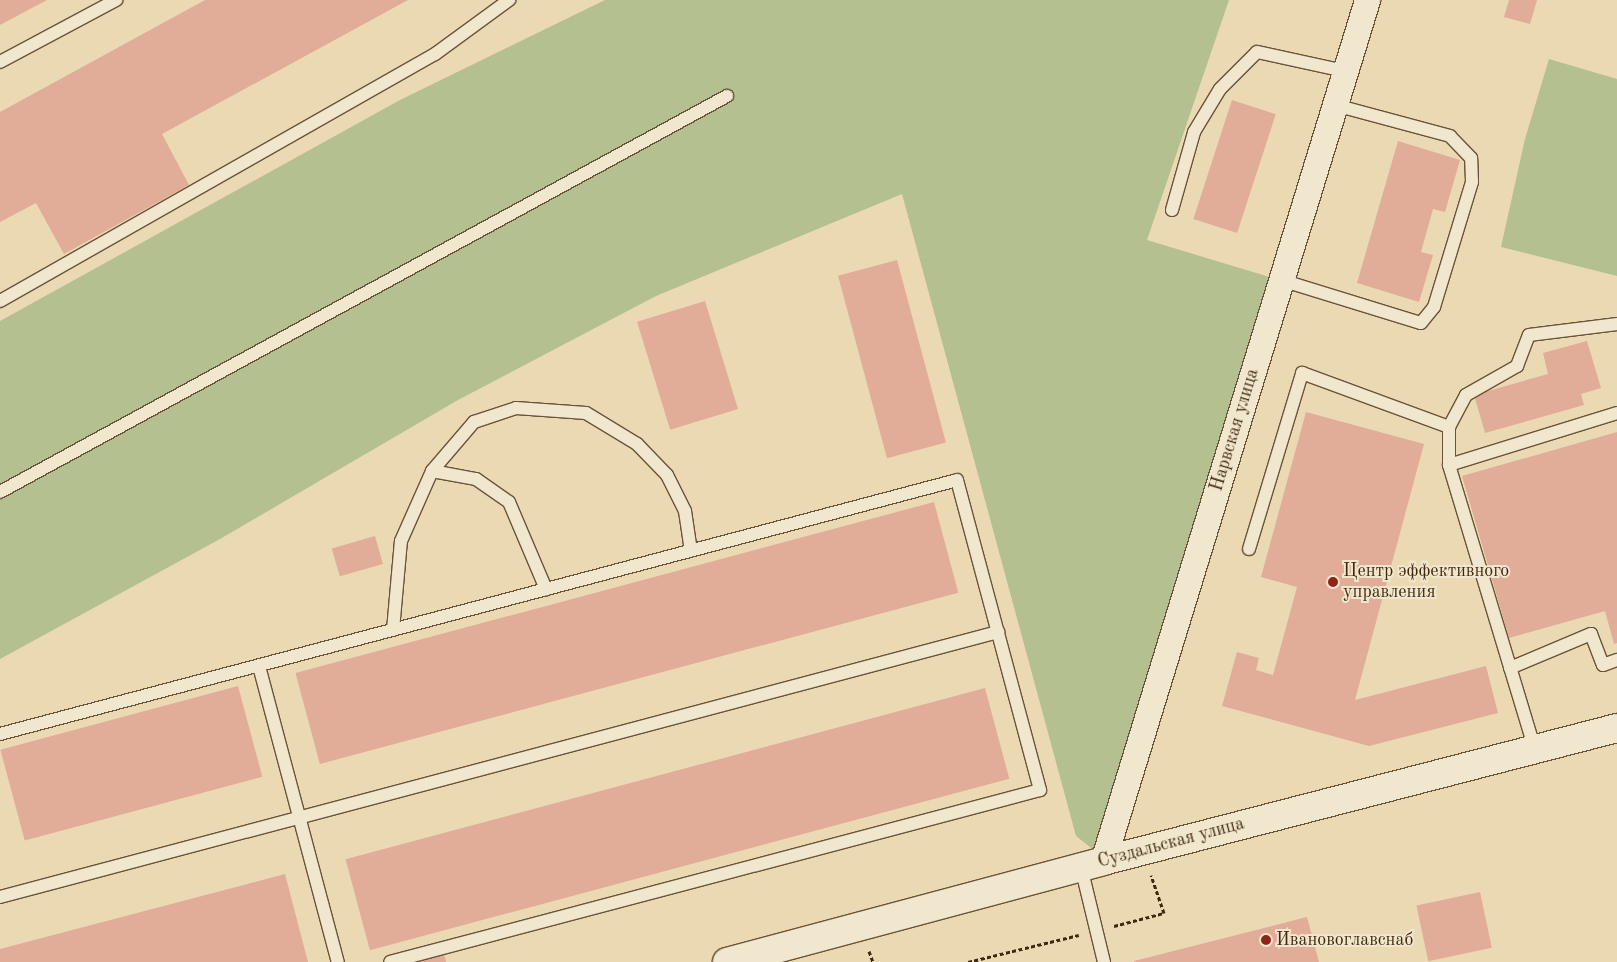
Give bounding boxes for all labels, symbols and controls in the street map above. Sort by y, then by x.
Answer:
street label: Нарвская улица [1206,366,1264,494]
place label: Центр эффективного управления [1343,561,1509,604]
marker: Центр эффективного управления [1327,576,1339,588]
street label: Суздальская улица [1095,813,1247,873]
place label: Ивановоглавснаб [1276,929,1413,951]
marker: Ивановоглавснаб [1260,934,1272,946]

